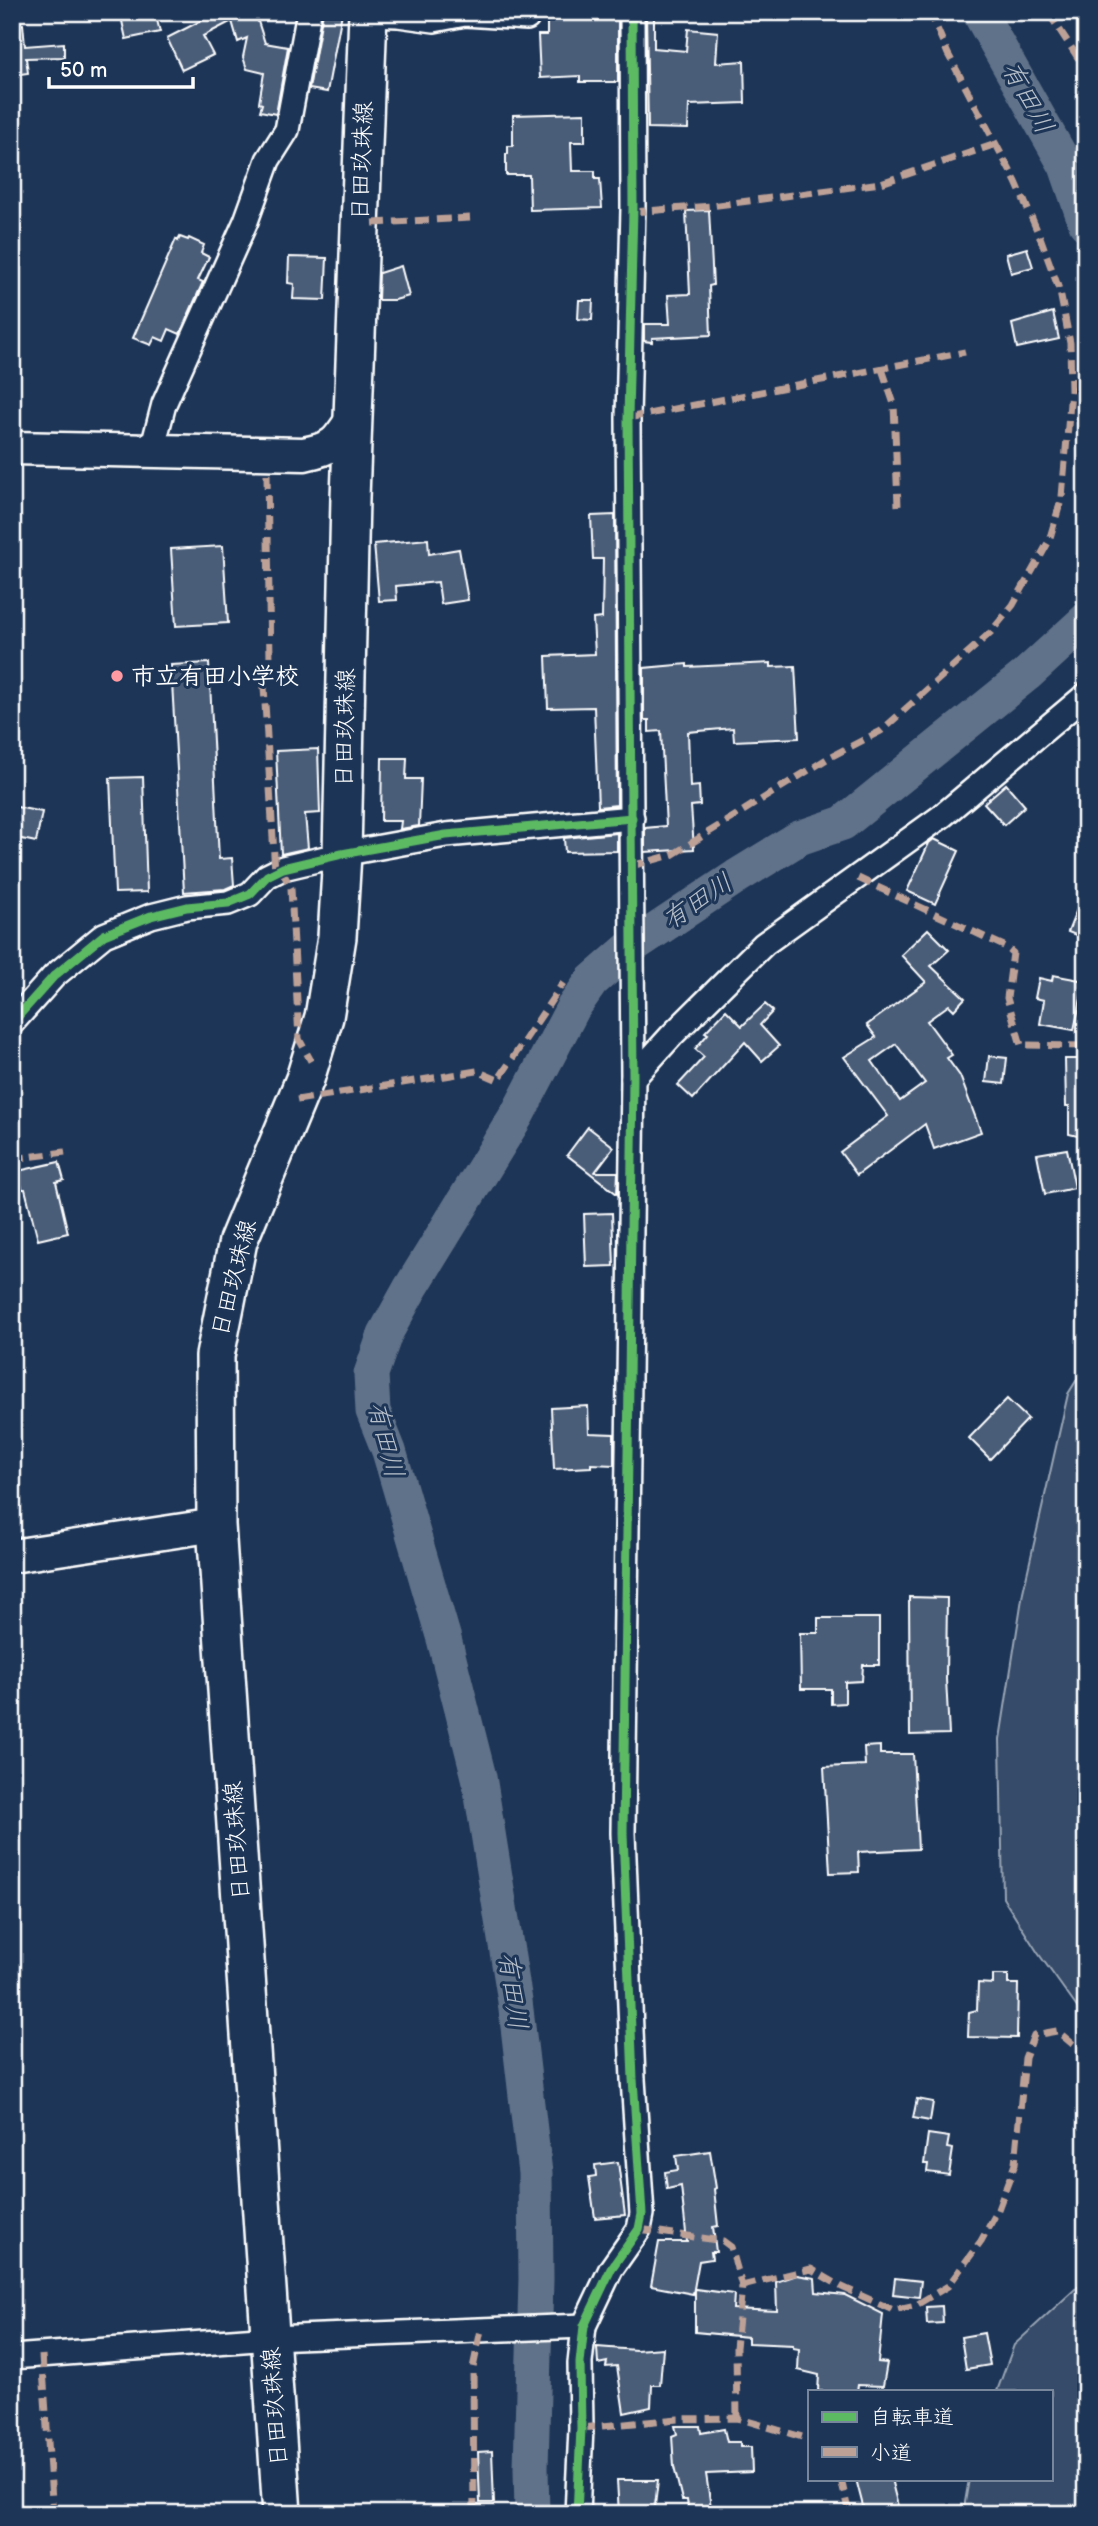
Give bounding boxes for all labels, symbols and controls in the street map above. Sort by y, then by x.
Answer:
scale bar [49,46,192,90]
water label: 有田川 [995,56,1059,140]
text: 50 m [60,58,107,83]
street label: 日田玖珠線 [345,101,379,221]
place label: 市立有田小学校 [131,662,299,691]
marker: 市立有田小学校 [109,668,125,684]
street label: 日田玖珠線 [329,668,361,788]
water label: 有田川 [657,867,739,937]
street label: 日田玖珠線 [205,1216,263,1340]
water label: 有田川 [361,1398,409,1482]
street label: 日田玖珠線 [218,1780,256,1902]
water label: 有田川 [491,1950,533,2032]
street label: 日田玖珠線 [256,2346,294,2468]
legend [808,2390,1052,2480]
text: 自転車道 [870,2405,954,2430]
text: 小道 [870,2441,912,2466]

